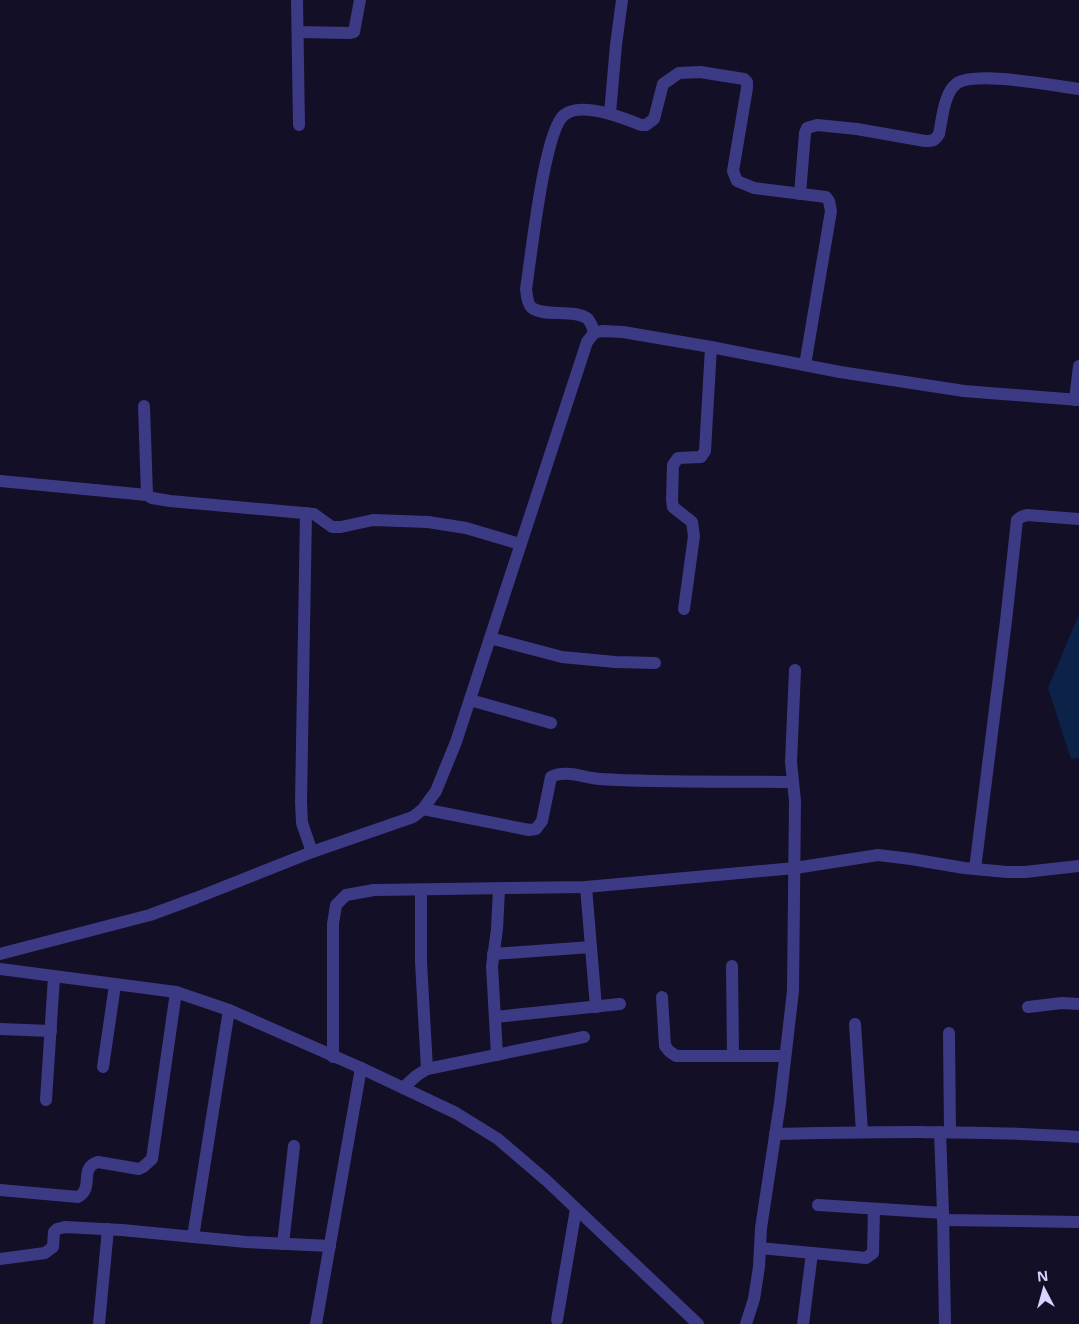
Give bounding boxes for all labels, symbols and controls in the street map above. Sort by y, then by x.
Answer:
north arrow [1019,1264,1069,1314]
text: N [1036,1266,1049,1286]

